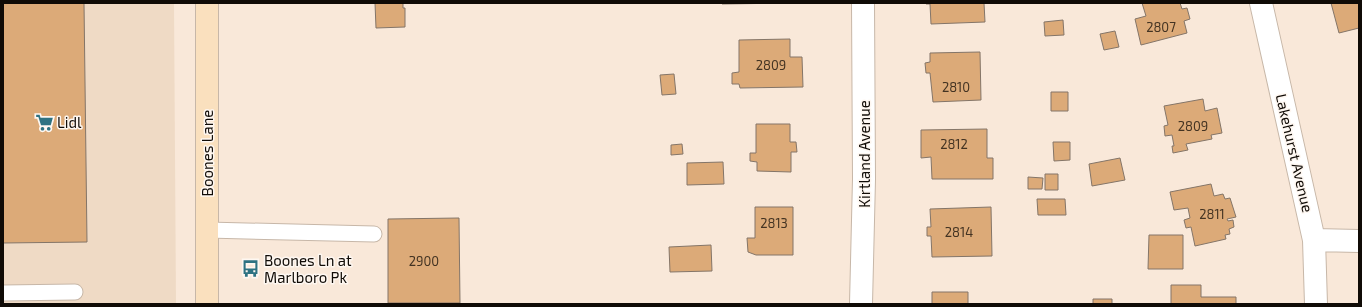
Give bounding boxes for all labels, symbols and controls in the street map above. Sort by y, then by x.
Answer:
house number: 2807 [1146,19,1176,35]
house number: 2809 [756,57,786,73]
house number: 2810 [942,79,970,95]
street label: Lakehurst Avenue [1273,92,1317,214]
street label: Kirtland Avenue [855,100,873,208]
street label: Boones Lane [198,110,216,196]
supermarket icon: Lidl [34,112,54,132]
place label: Lidl [57,113,82,131]
house number: 2809 [1178,118,1208,134]
house number: 2812 [940,136,968,152]
house number: 2811 [1199,206,1225,222]
house number: 2813 [760,215,788,231]
house number: 2814 [945,224,973,240]
place label: Boones Ln at Marlboro Pk [264,251,352,286]
house number: 2900 [409,253,439,269]
bus stop icon: Boones Ln at Marlboro Pk [241,259,261,279]

